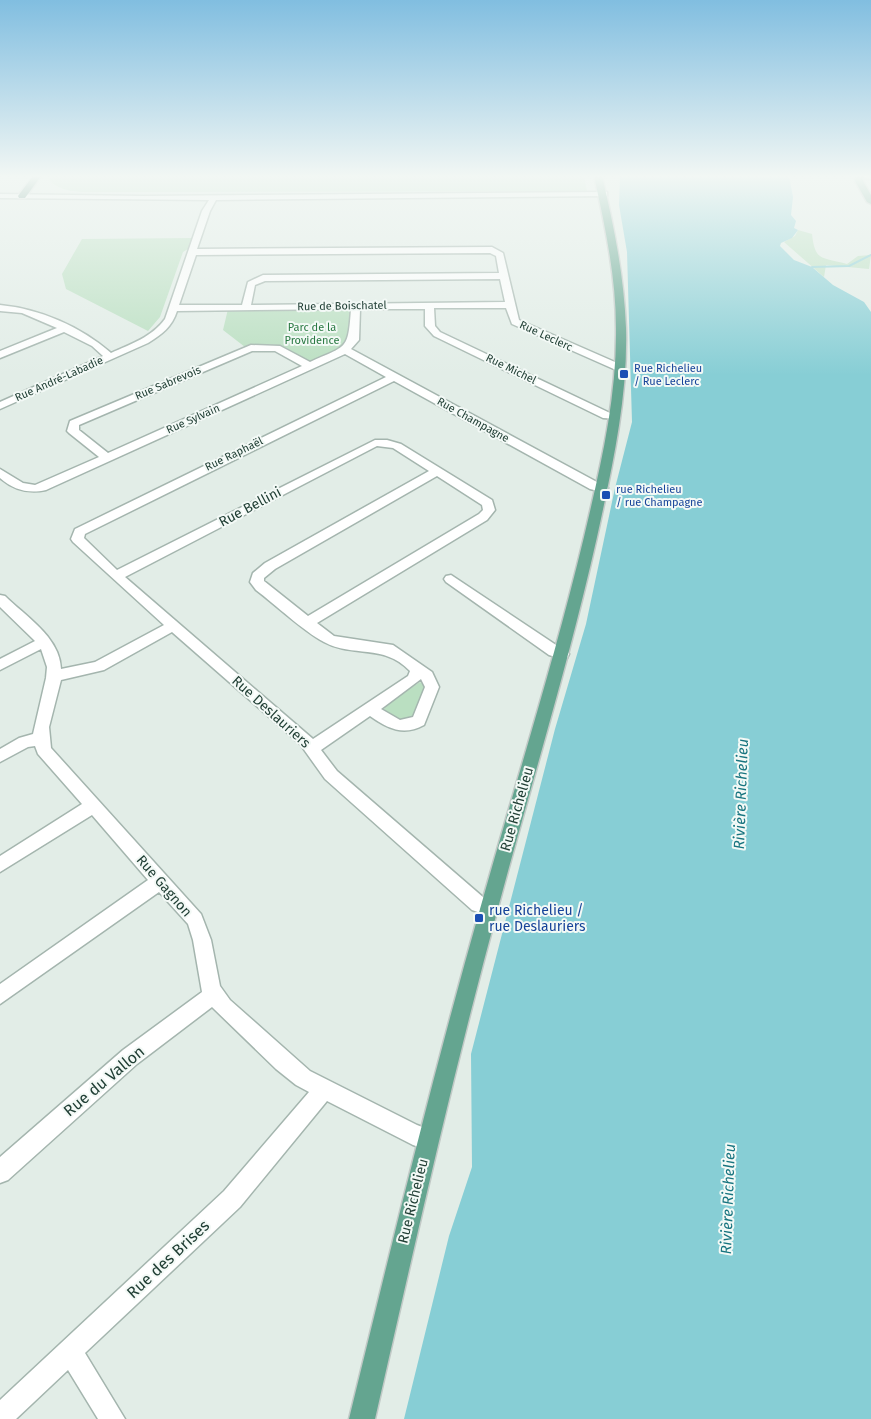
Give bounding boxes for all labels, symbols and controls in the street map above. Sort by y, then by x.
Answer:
street label: Rue de Boischatel [297,299,387,313]
street label: Rue Leclerc [518,318,574,354]
park label: Parc de la Providence [284,321,340,347]
street label: Rue Michel [484,351,538,387]
street label: Rue André-Labadie [13,354,105,404]
place label: Rue Richelieu / Rue Leclerc [634,362,702,388]
street label: Rue Sabrevois [133,363,203,403]
marker: Rue Richelieu / Rue Leclerc [618,368,630,380]
street label: Rue Champagne [435,395,511,445]
street label: Rue Sylvain [164,401,222,437]
street label: Rue Raphaël [203,434,265,474]
street label: Rue Bellini [216,483,284,531]
place label: rue Richelieu / rue Champagne [616,483,703,509]
marker: rue Richelieu / rue Champagne [600,489,612,501]
street label: Rue Deslauriers [228,672,314,752]
water label: Rivière Richelieu [730,738,752,850]
street label: Rue Richelieu [497,765,537,853]
street label: Rue Gagnon [133,852,195,920]
place label: rue Richelieu / rue Deslauriers [489,902,586,935]
marker: rue Richelieu / rue Deslauriers [473,912,485,924]
street label: Rue du Vallon [60,1042,148,1120]
water label: Rivière Richelieu [717,1143,739,1255]
street label: Rue Richelieu [394,1157,432,1245]
street label: Rue des Brises [123,1216,213,1302]

